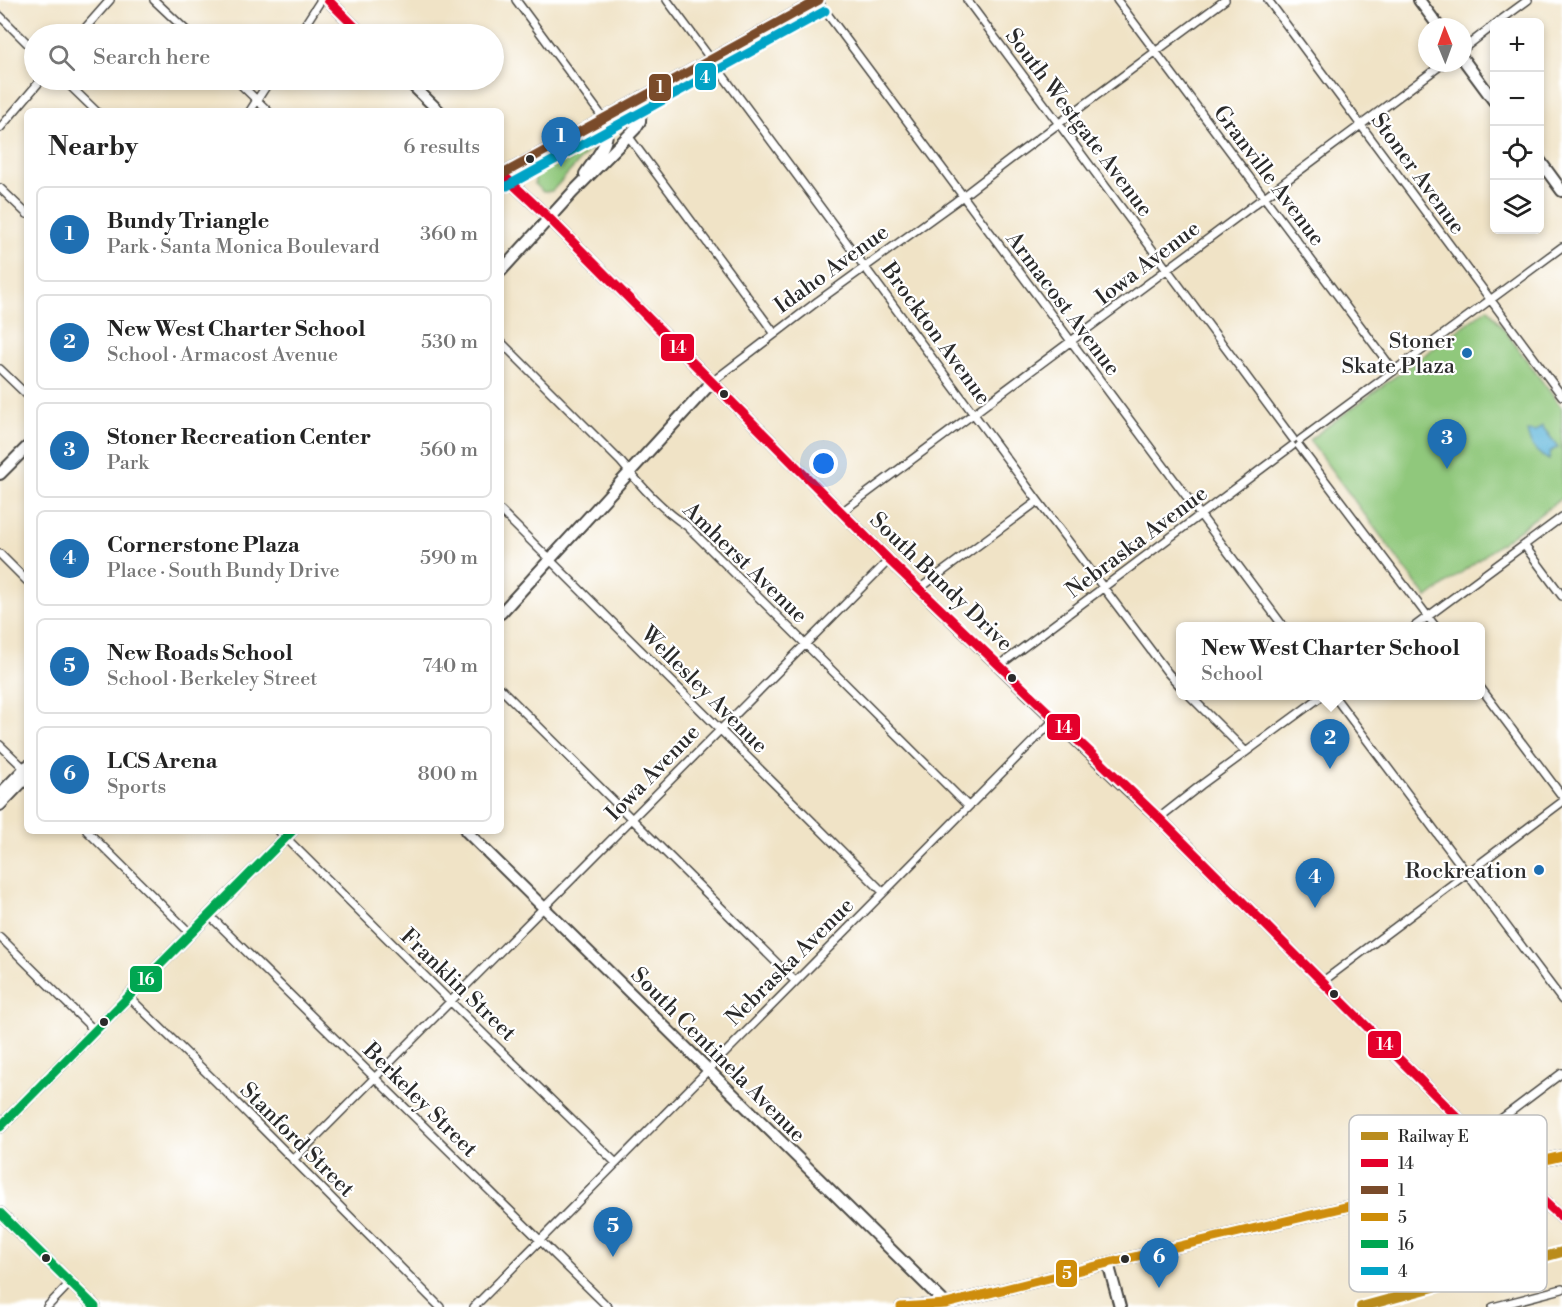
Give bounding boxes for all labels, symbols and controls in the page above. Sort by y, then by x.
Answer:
north arrow [1418,18,1472,72]
map controls [1490,18,1544,234]
button: + [1490,18,1544,72]
street label: South Westgate Avenue [999,23,1158,222]
search box [24,24,504,90]
icon: search [45,41,78,74]
text: Search here [93,44,210,71]
line badge: 4 [694,62,717,91]
text: 4 [700,68,711,88]
button: − [1490,72,1544,126]
line badge: 1 [648,73,672,102]
text: 1 [656,78,664,98]
street label: Granville Avenue [1207,100,1330,252]
street label: Stoner Avenue [1365,108,1471,240]
pin: 1 [542,118,580,167]
button: locate [1490,126,1544,180]
text: Nearby [48,131,138,163]
text: 6 results [403,135,480,160]
unlabelled marker [524,153,536,165]
button: layers [1490,180,1544,234]
text: Bundy Triangle [107,208,269,235]
street label: Iowa Avenue [1090,215,1205,311]
street label: Idaho Avenue [770,219,894,320]
text: 1 [65,222,74,247]
text: 360 m [420,222,478,247]
street label: Armacost Avenue [999,226,1126,381]
text: Park · Santa Monica Boulevard [107,235,380,260]
street label: Brockton Avenue [874,256,997,410]
text: New West Charter School [107,316,366,343]
place label: Stoner Skate Plaza [1341,328,1456,380]
text: 2 [63,330,76,355]
text: 530 m [421,330,478,355]
line badge: 14 [660,333,695,362]
text: 14 [669,338,687,358]
text: School · Armacost Avenue [107,343,338,368]
marker: Stoner Skate Plaza [1460,346,1474,360]
unlabelled marker [718,388,730,400]
pin: 3 [1428,420,1466,469]
text: Stoner Recreation Center [107,424,371,451]
text: 3 [63,438,76,463]
text: 560 m [420,438,478,463]
your location [809,449,838,478]
text: Park [107,451,149,476]
street label: Nebraska Avenue [1061,480,1213,604]
street label: Amherst Avenue [676,496,813,629]
street label: South Bundy Drive [864,507,1018,657]
text: Cornerstone Plaza [107,532,300,559]
text: 4 [63,546,76,571]
text: 590 m [420,546,478,571]
text: Place · South Bundy Drive [107,559,340,584]
street label: Wellesley Avenue [634,620,773,759]
popup [1176,622,1485,700]
text: New West Charter School [1201,635,1460,662]
text: New Roads School [107,640,293,667]
text: 5 [63,654,76,679]
text: 740 m [422,654,478,679]
text: School [1201,662,1263,687]
text: School · Berkeley Street [107,667,317,692]
unlabelled marker [1006,672,1018,684]
line badge: 14 [1046,713,1081,741]
text: 14 [1055,718,1073,738]
street label: Iowa Avenue [600,719,706,827]
pin: 2 [1310,720,1350,769]
text: LCS Arena [107,748,218,775]
text: 6 [63,762,76,787]
text: 800 m [418,762,478,787]
text: Sports [107,775,166,800]
pin: 4 [1296,858,1334,908]
place label: Rockreation [1405,858,1527,885]
marker: Rockreation [1532,863,1546,877]
street label: Nebraska Avenue [720,892,860,1032]
street label: Franklin Street [394,923,522,1047]
street label: South Centinela Avenue [625,962,811,1148]
line badge: 16 [129,965,163,993]
text: 16 [137,970,155,990]
unlabelled marker [1328,988,1340,1000]
unlabelled marker [98,1016,110,1028]
line badge: 14 [1367,1030,1402,1059]
text: 14 [1376,1035,1394,1055]
street label: Berkeley Street [356,1037,483,1163]
street label: Stanford Street [234,1077,360,1203]
legend [1349,1115,1547,1292]
text: Railway E [1398,1127,1469,1147]
text: 14 [1398,1154,1414,1174]
text: 1 [1398,1181,1405,1201]
pin: 5 [594,1208,632,1257]
text: 5 [1398,1208,1407,1228]
text: 16 [1398,1235,1414,1255]
pin: 6 [1140,1238,1178,1288]
unlabelled marker [40,1252,52,1264]
unlabelled marker [1119,1253,1131,1265]
line badge: 5 [1055,1259,1078,1288]
text: 4 [1398,1262,1408,1282]
text: 5 [1062,1264,1072,1284]

